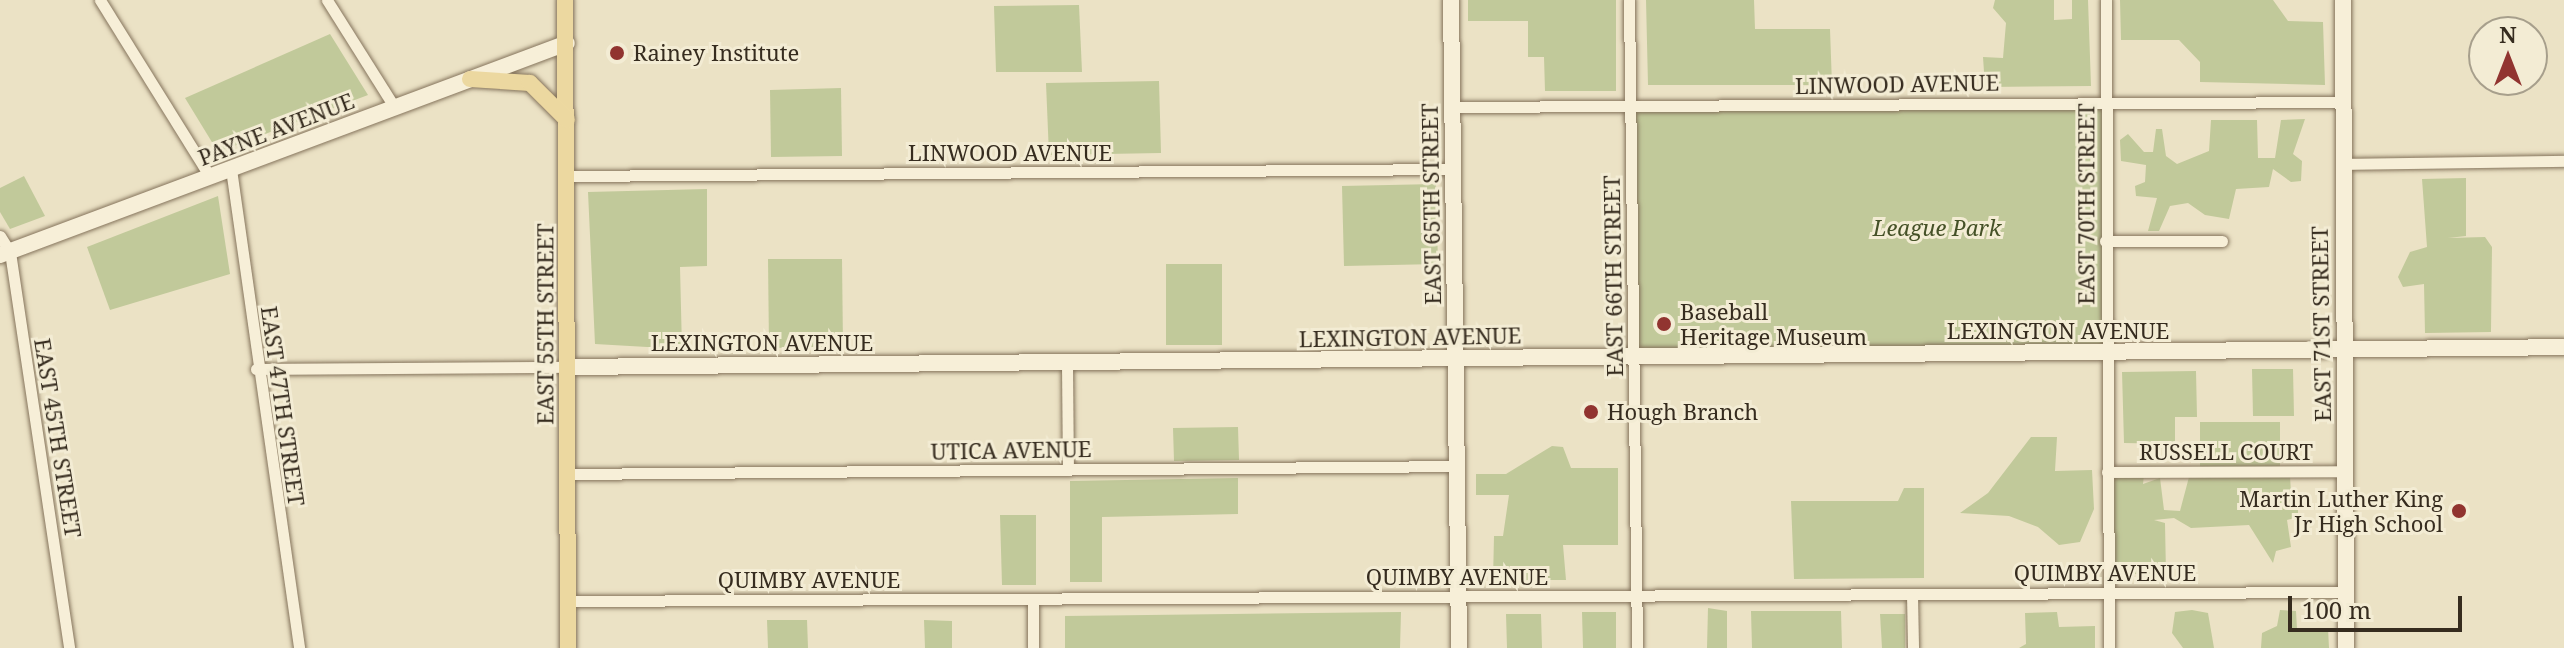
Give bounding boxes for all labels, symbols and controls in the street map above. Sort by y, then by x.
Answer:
north arrow [2468,16,2548,96]
text: N [2499,19,2517,49]
place label: Rainey Institute [633,40,799,66]
marker: Rainey Institute [608,44,626,62]
street label: LINWOOD AVENUE [1795,69,1999,99]
street label: PAYNE AVENUE [194,87,358,171]
street label: EAST 65TH STREET [1416,103,1446,305]
street label: EAST 70TH STREET [2073,103,2099,305]
street label: LINWOOD AVENUE [908,140,1112,166]
street label: EAST 66TH STREET [1598,175,1628,377]
park label: League Park [1873,215,2001,241]
street label: EAST 55TH STREET [532,223,558,425]
street label: EAST 71ST STREET [2306,226,2336,422]
place label: Baseball Heritage Museum [1680,298,1867,350]
street label: EAST 47TH STREET [256,304,310,508]
marker: Baseball Heritage Museum [1655,315,1673,333]
street label: LEXINGTON AVENUE [1947,318,2169,344]
street label: LEXINGTON AVENUE [1299,322,1521,352]
street label: LEXINGTON AVENUE [651,330,873,356]
street label: EAST 45TH STREET [29,336,87,540]
place label: Hough Branch [1607,399,1758,425]
marker: Hough Branch [1582,403,1600,421]
street label: UTICA AVENUE [930,435,1092,465]
street label: RUSSELL COURT [2139,439,2313,465]
place label: Martin Luther King Jr High School [2239,485,2443,536]
marker: Martin Luther King Jr High School [2450,502,2468,520]
street label: QUIMBY AVENUE [2014,560,2196,586]
street label: QUIMBY AVENUE [1366,564,1548,590]
street label: QUIMBY AVENUE [718,567,900,593]
scale bar [2292,580,2466,630]
text: 100 m [2302,593,2371,626]

